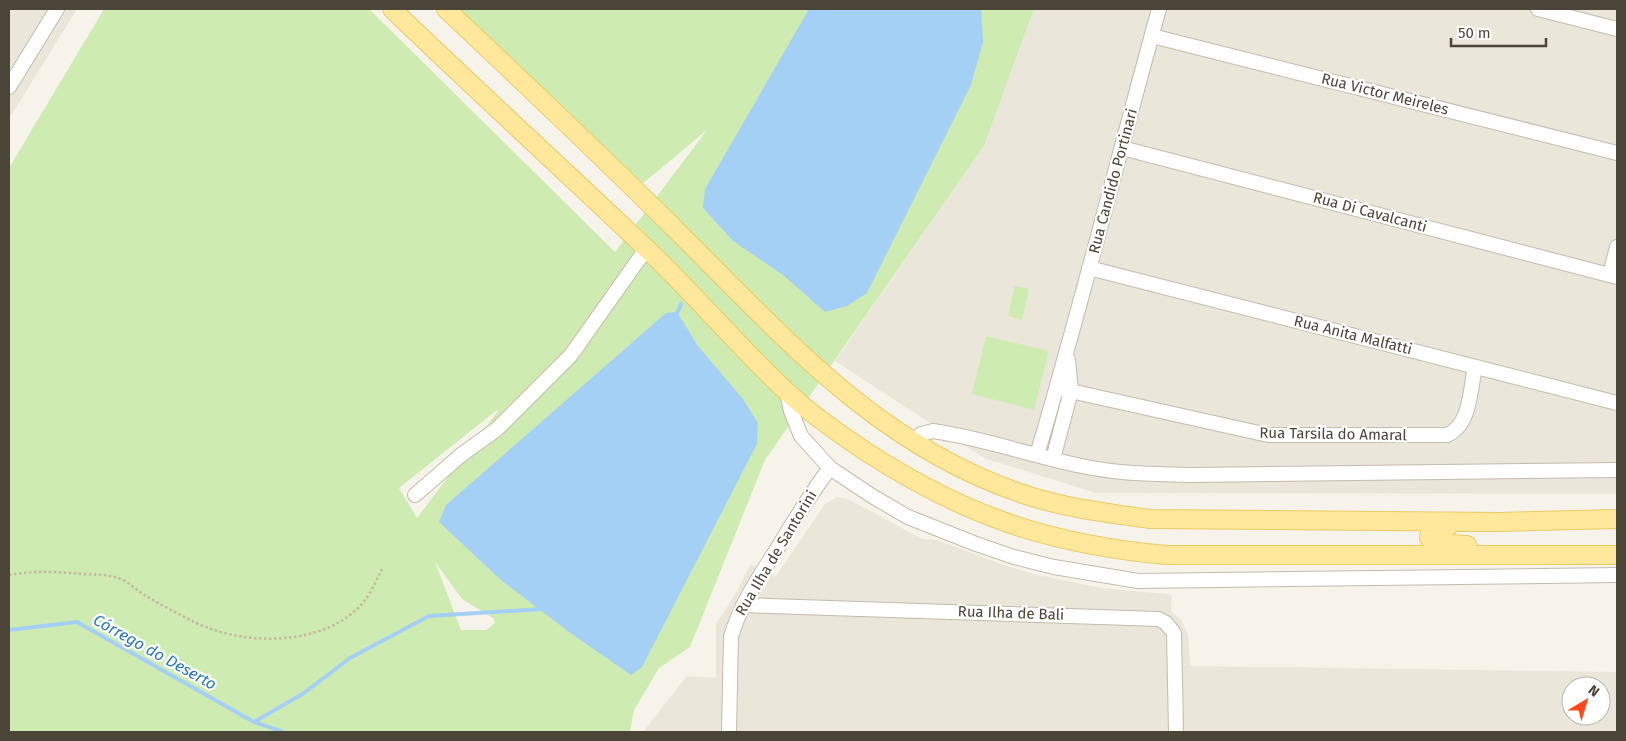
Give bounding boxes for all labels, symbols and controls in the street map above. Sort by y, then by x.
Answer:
scale bar [1451,15,1546,47]
text: 50 m [1458,24,1491,42]
street label: Rua Victor Meireles [1320,69,1450,119]
street label: Rua Candido Portinari [1085,106,1141,256]
street label: Rua Di Cavalcanti [1311,188,1429,236]
street label: Rua Anita Malfatti [1292,312,1414,358]
street label: Rua Tarsila do Amaral [1259,424,1407,444]
street label: Rua Ilha de Santorini [731,487,821,619]
street label: Rua Ilha de Bali [957,602,1065,624]
water label: Córrego do Deserto [90,610,220,694]
north arrow [1561,676,1611,726]
text: N [1585,682,1603,701]

